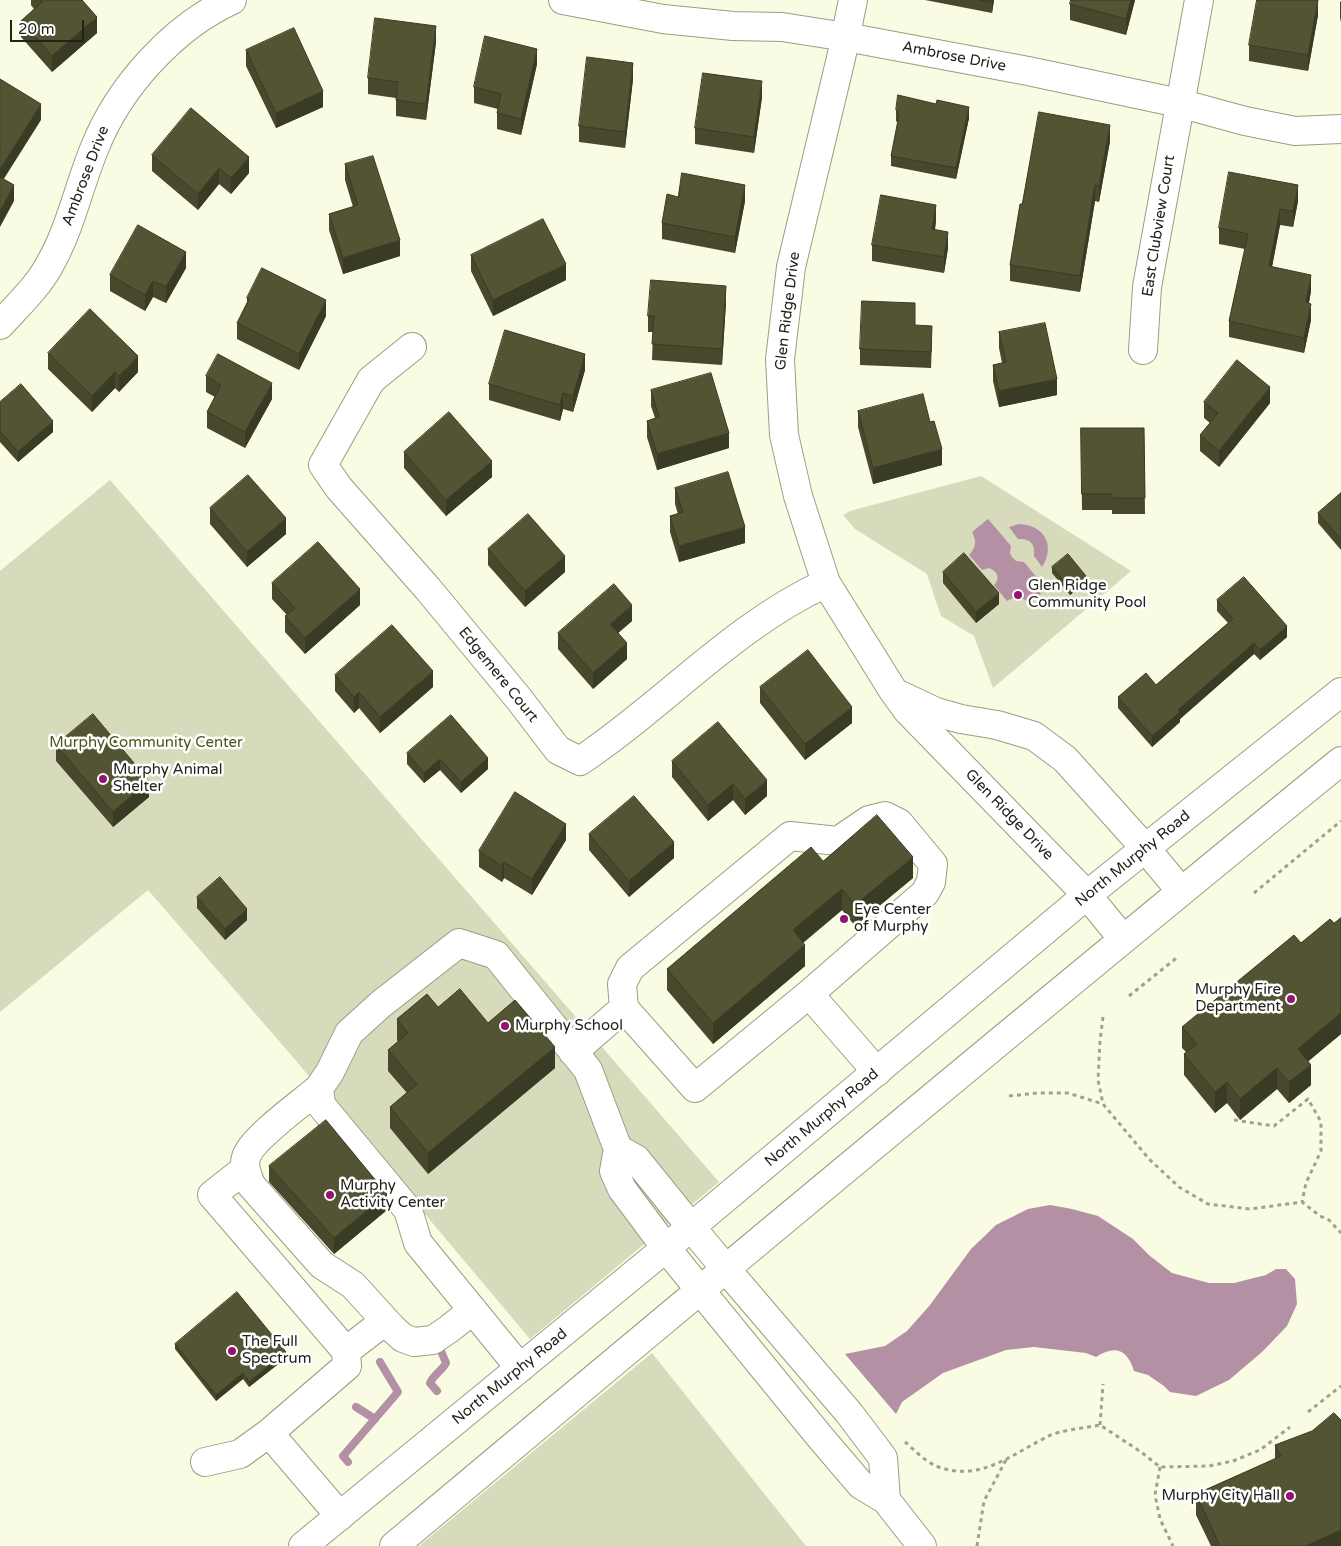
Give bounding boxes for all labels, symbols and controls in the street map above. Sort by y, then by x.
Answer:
scale bar [12,10,86,42]
text: 20 m [18,20,55,38]
street label: Ambrose Drive [900,38,1008,76]
street label: Ambrose Drive [59,124,113,228]
street label: East Clubview Court [1139,154,1179,298]
street label: Glen Ridge Drive [772,251,804,371]
place label: Glen Ridge Community Pool [1028,577,1146,612]
marker: Glen Ridge Community Pool [1012,589,1024,601]
street label: Edgemere Court [454,624,542,726]
park label: Murphy Community Center [49,734,243,752]
place label: Murphy Animal Shelter [113,761,222,796]
street label: Glen Ridge Drive [961,766,1057,864]
marker: Murphy Animal Shelter [97,773,109,785]
street label: North Murphy Road [1072,807,1194,911]
place label: Eye Center of Murphy [854,901,931,936]
marker: Eye Center of Murphy [838,913,850,925]
place label: Murphy Fire Department [1195,981,1281,1016]
marker: Murphy Fire Department [1285,993,1297,1005]
place label: Murphy School [515,1017,623,1035]
marker: Murphy School [499,1020,511,1032]
street label: North Murphy Road [762,1065,882,1171]
place label: Murphy Activity Center [340,1177,445,1212]
marker: Murphy Activity Center [324,1189,336,1201]
street label: North Murphy Road [449,1325,571,1429]
place label: The Full Spectrum [242,1333,311,1368]
marker: The Full Spectrum [226,1345,238,1357]
place label: Murphy City Hall [1161,1487,1280,1505]
marker: Murphy City Hall [1284,1490,1296,1502]

